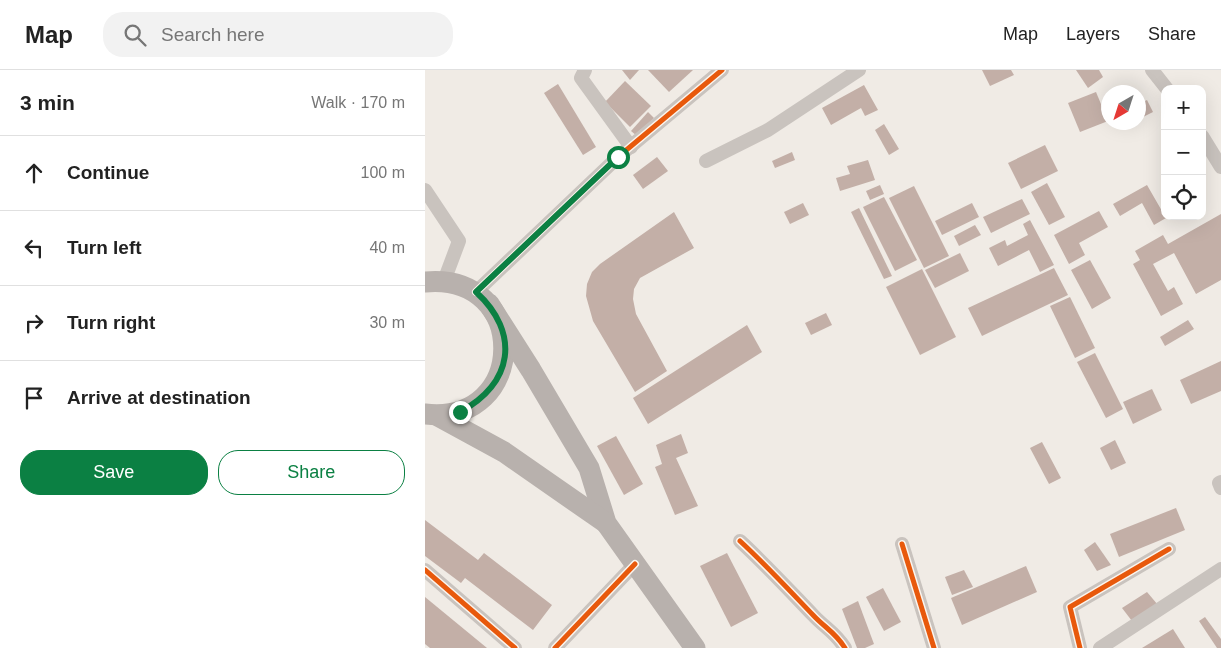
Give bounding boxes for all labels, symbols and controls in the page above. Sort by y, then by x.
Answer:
search box [103,12,453,57]
text: Map [25,21,73,48]
icon: search [121,21,149,49]
text: Search here [161,24,265,45]
text: Map [1003,24,1038,44]
text: Layers [1066,24,1120,44]
text: Share [1148,24,1196,44]
north arrow [1101,85,1146,130]
map controls [1161,85,1206,220]
button: + [1161,85,1206,130]
text: 3 min [20,91,75,114]
text: Walk · 170 m [311,94,405,111]
button: − [1161,130,1206,175]
route start [607,146,630,169]
icon: ahead [20,159,48,187]
text: Continue [67,162,149,183]
text: 100 m [361,164,405,181]
button: locate [1161,175,1206,220]
icon: left [20,234,48,262]
text: Turn left [67,237,142,258]
text: 40 m [369,239,405,256]
icon: right [20,309,48,337]
text: Turn right [67,312,155,333]
text: 30 m [369,314,405,331]
icon: arrive [20,384,48,412]
text: Arrive at destination [67,387,251,408]
route end [449,401,472,424]
button: Save [20,450,208,495]
button: Share [218,450,405,495]

